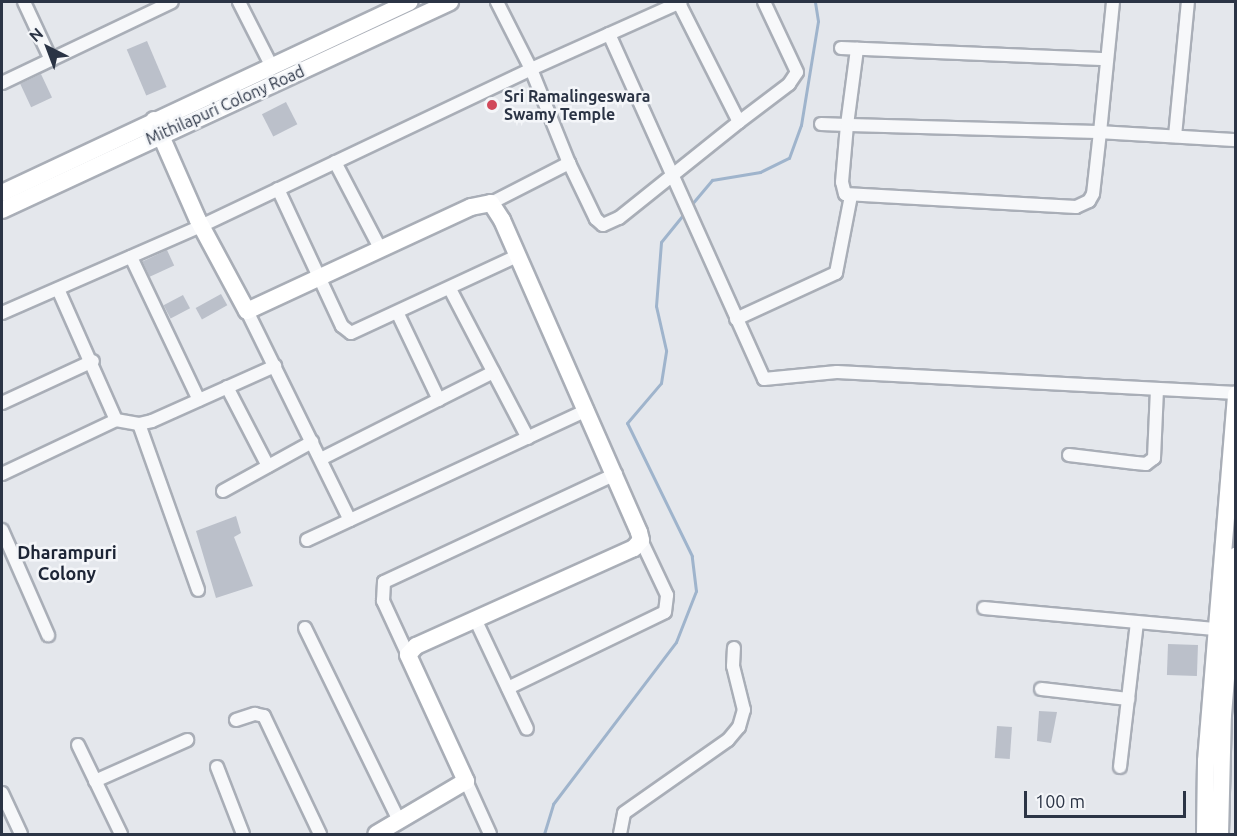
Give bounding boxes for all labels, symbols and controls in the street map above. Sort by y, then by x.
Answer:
north arrow [18,18,78,78]
text: N [25,24,46,45]
street label: Mithilapuri Colony Road [143,61,307,149]
place label: Sri Ramalingeswara Swamy Temple [504,86,650,124]
marker: Sri Ramalingeswara Swamy Temple [485,98,499,112]
district label: Dharampuri Colony [17,542,117,584]
scale bar [1027,779,1189,817]
text: 100 m [1035,791,1085,811]

